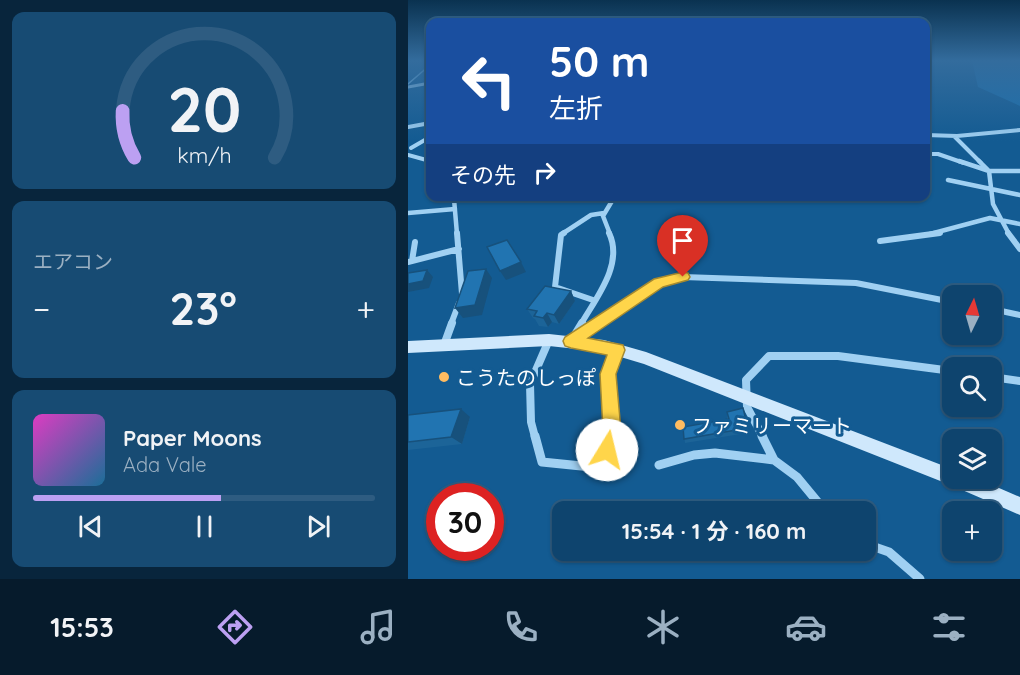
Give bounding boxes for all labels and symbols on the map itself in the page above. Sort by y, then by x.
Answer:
pin [657,215,708,277]
north arrow [942,285,1002,345]
place label: こうたのしっぽ [456,365,596,390]
marker: こうたのしっぽ [437,370,451,384]
place label: ファミリーマート [692,413,852,438]
position arrow [575,418,639,482]
marker: ファミリーマート [673,418,687,432]
speed limit sign: 30 [426,483,504,561]

